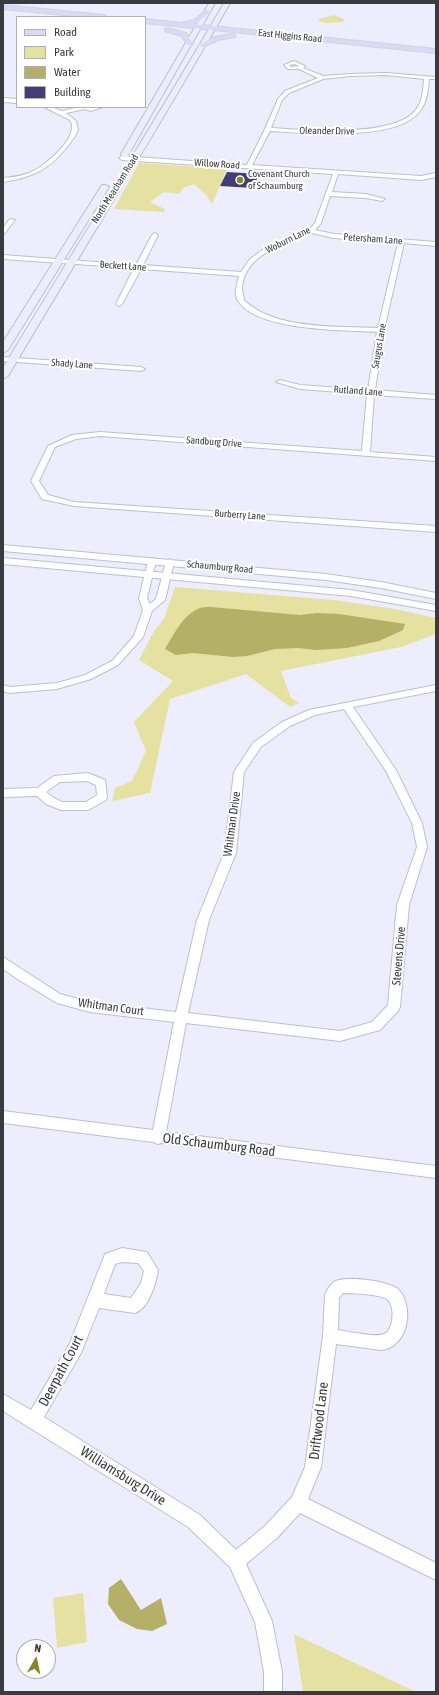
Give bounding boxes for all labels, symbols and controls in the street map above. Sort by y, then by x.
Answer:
legend [16,16,146,108]
text: Road [54,25,77,39]
street label: East Higgins Road [257,27,323,45]
text: Park [54,45,74,59]
text: Water [54,65,80,79]
text: Building [54,85,91,99]
street label: Oleander Drive [299,125,355,137]
street label: North Meacham Road [89,152,141,226]
street label: Willow Road [194,156,240,172]
place label: Covenant Church of Schaumburg [248,168,310,192]
marker: Covenant Church of Schaumburg [235,175,245,185]
street label: Woburn Lane [264,224,312,256]
street label: Petersham Lane [343,231,403,247]
street label: Beckett Lane [99,258,147,274]
street label: Saugus Lane [369,322,389,370]
street label: Shady Lane [51,357,93,371]
street label: Rutland Lane [333,383,383,399]
street label: Sandburg Drive [186,434,242,450]
street label: Burberry Lane [214,507,266,523]
street label: Schaumburg Road [186,558,254,576]
street label: Whitman Drive [220,790,244,858]
street label: Stevens Drive [389,926,409,986]
street label: Whitman Court [77,995,145,1019]
street label: Old Schaumburg Road [162,1130,276,1160]
street label: Deerpath Court [35,1333,87,1409]
street label: Driftwood Lane [306,1381,332,1461]
street label: Williamsburg Drive [77,1443,169,1509]
north arrow [16,1639,56,1679]
text: N [34,1642,42,1655]

